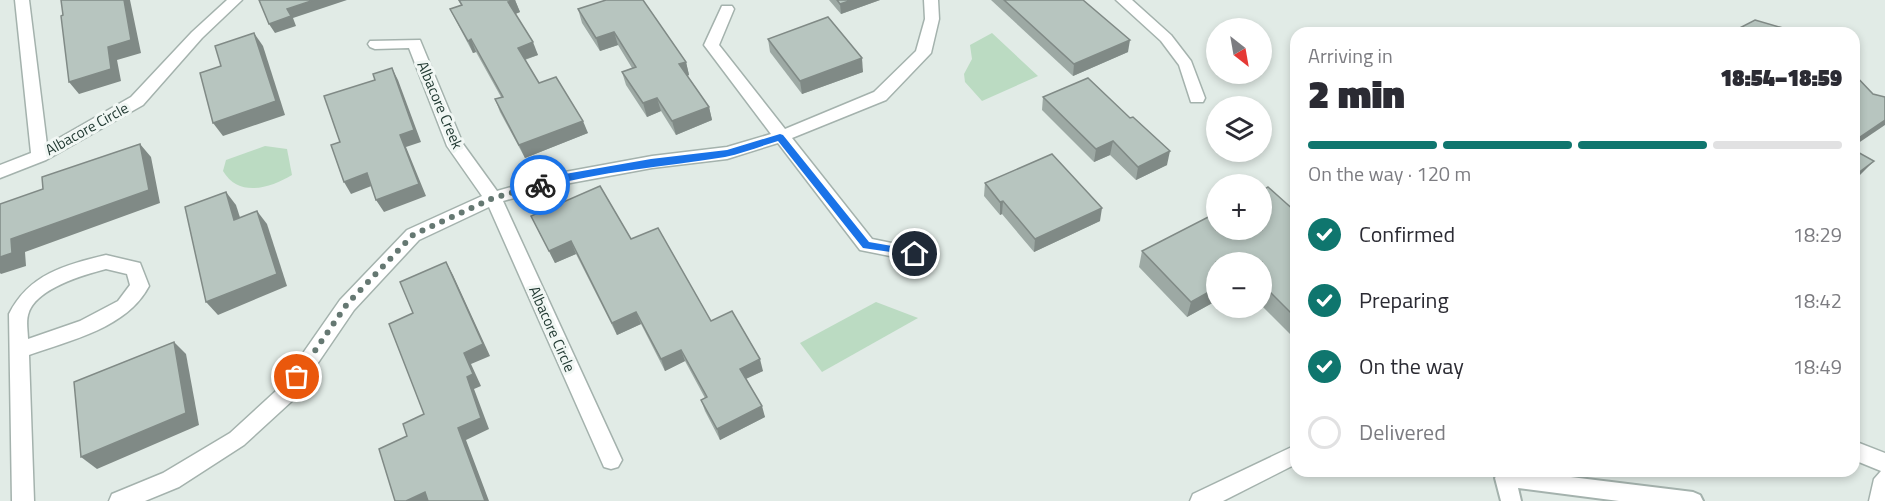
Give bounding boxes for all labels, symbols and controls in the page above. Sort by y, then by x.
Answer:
north arrow [1206,18,1272,84]
map controls [1206,18,1272,318]
text: Arriving in [1308,40,1393,71]
street label: Albacore Creek [412,57,469,152]
text: 18:54–18:59 [1720,61,1842,95]
text: 2 min [1308,64,1405,123]
street label: Albacore Circle [41,96,133,161]
button: layers [1206,96,1272,162]
courier [510,155,570,215]
text: On the way · 120 m [1308,158,1471,189]
icon: bike [524,169,557,202]
button: + [1206,174,1272,240]
text: Confirmed [1359,217,1455,251]
icon: check [1308,218,1341,251]
text: 18:29 [1793,219,1842,250]
pin [889,228,940,279]
icon: home [898,237,931,270]
button: − [1206,252,1272,318]
street label: Albacore Circle [523,282,582,376]
text: Preparing [1359,283,1449,317]
icon: check [1308,284,1341,317]
text: 18:42 [1793,285,1842,316]
text: On the way [1359,349,1464,383]
icon: check [1308,350,1341,383]
pin [271,351,322,402]
text: 18:49 [1793,351,1842,382]
icon: bag [280,360,313,393]
text: Delivered [1359,415,1446,449]

